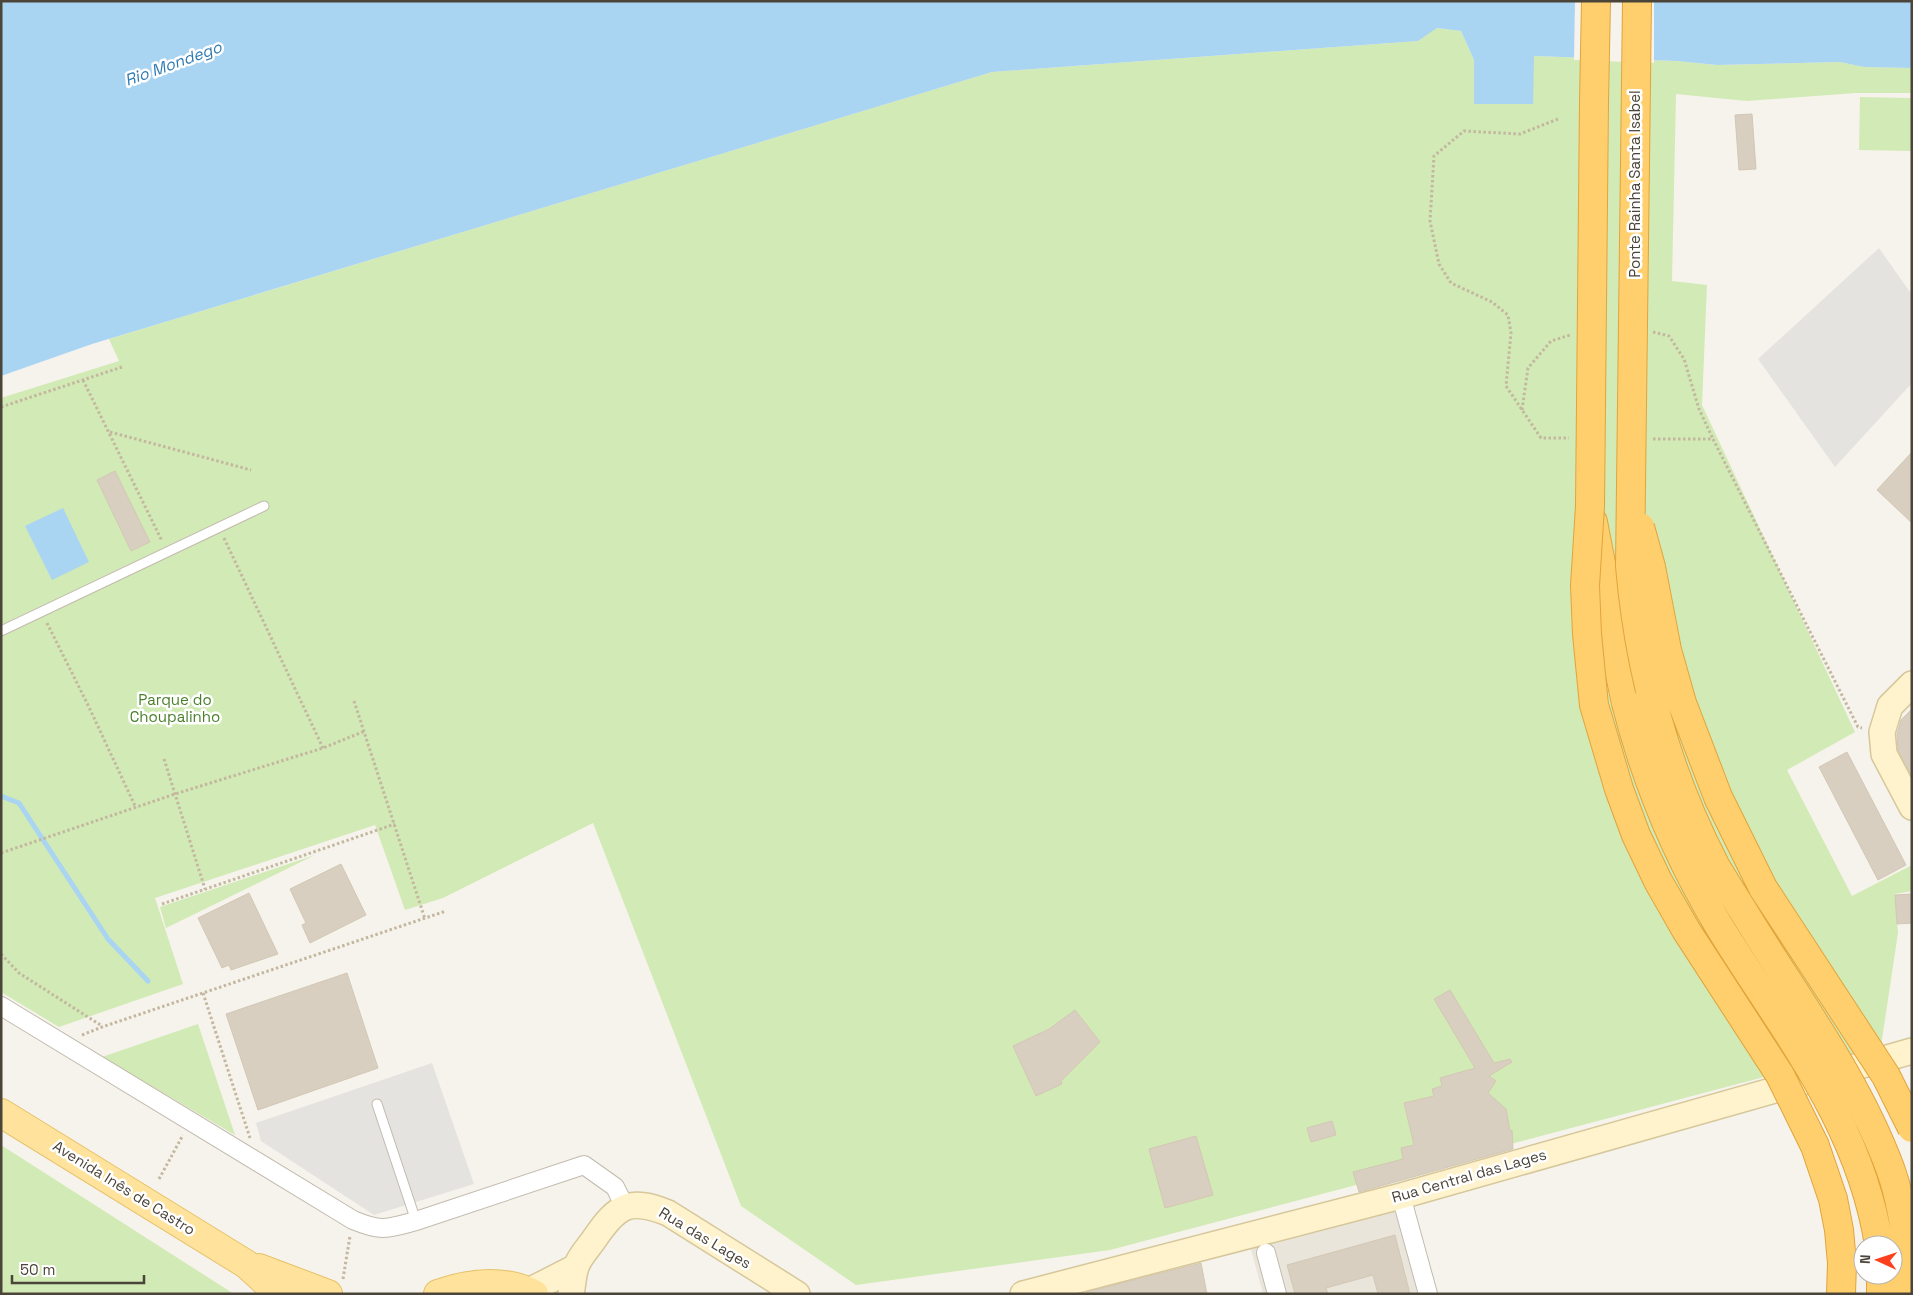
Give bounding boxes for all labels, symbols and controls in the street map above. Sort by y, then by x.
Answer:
water label: Rio Mondego [122,36,225,91]
street label: Ponte Rainha Santa Isabel [1625,90,1644,278]
park label: Parque do Choupalinho [130,690,220,726]
street label: Avenida Inês de Castro [50,1136,199,1239]
street label: Rua Central das Lages [1389,1144,1549,1207]
street label: Rua das Lages [656,1203,755,1273]
north arrow [1853,1235,1903,1285]
scale bar [12,1252,145,1284]
text: N [1856,1254,1874,1264]
text: 50 m [20,1260,55,1279]

